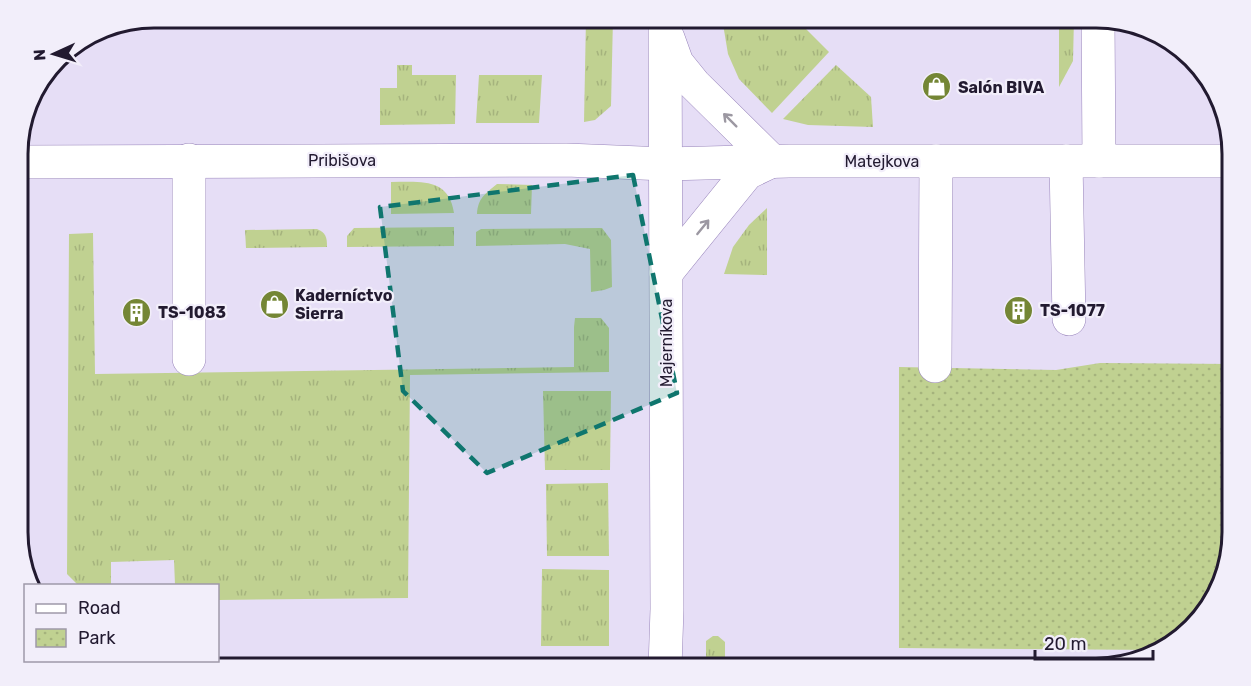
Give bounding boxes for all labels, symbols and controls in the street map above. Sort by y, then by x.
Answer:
north arrow [24,24,84,84]
text: N [30,49,49,61]
shop icon: Salón BIVA [921,71,953,103]
place label: Salón BIVA [958,78,1045,97]
one-way arrow [723,112,738,127]
street label: Pribišova [308,151,376,170]
street label: Matejkova [845,152,919,171]
one-way arrow [696,220,709,236]
place label: Kaderníctvo Sierra [295,286,393,323]
shop icon: Kaderníctvo Sierra [258,288,290,320]
building icon: TS-1077 [1003,294,1035,326]
building icon: TS-1083 [121,296,153,328]
street label: Majerníkova [657,299,676,387]
place label: TS-1077 [1040,301,1105,320]
place label: TS-1083 [158,303,226,322]
legend [24,584,219,662]
text: Road [78,597,121,619]
scale bar [1035,623,1154,661]
text: Park [78,627,116,649]
text: 20 m [1044,633,1086,655]

